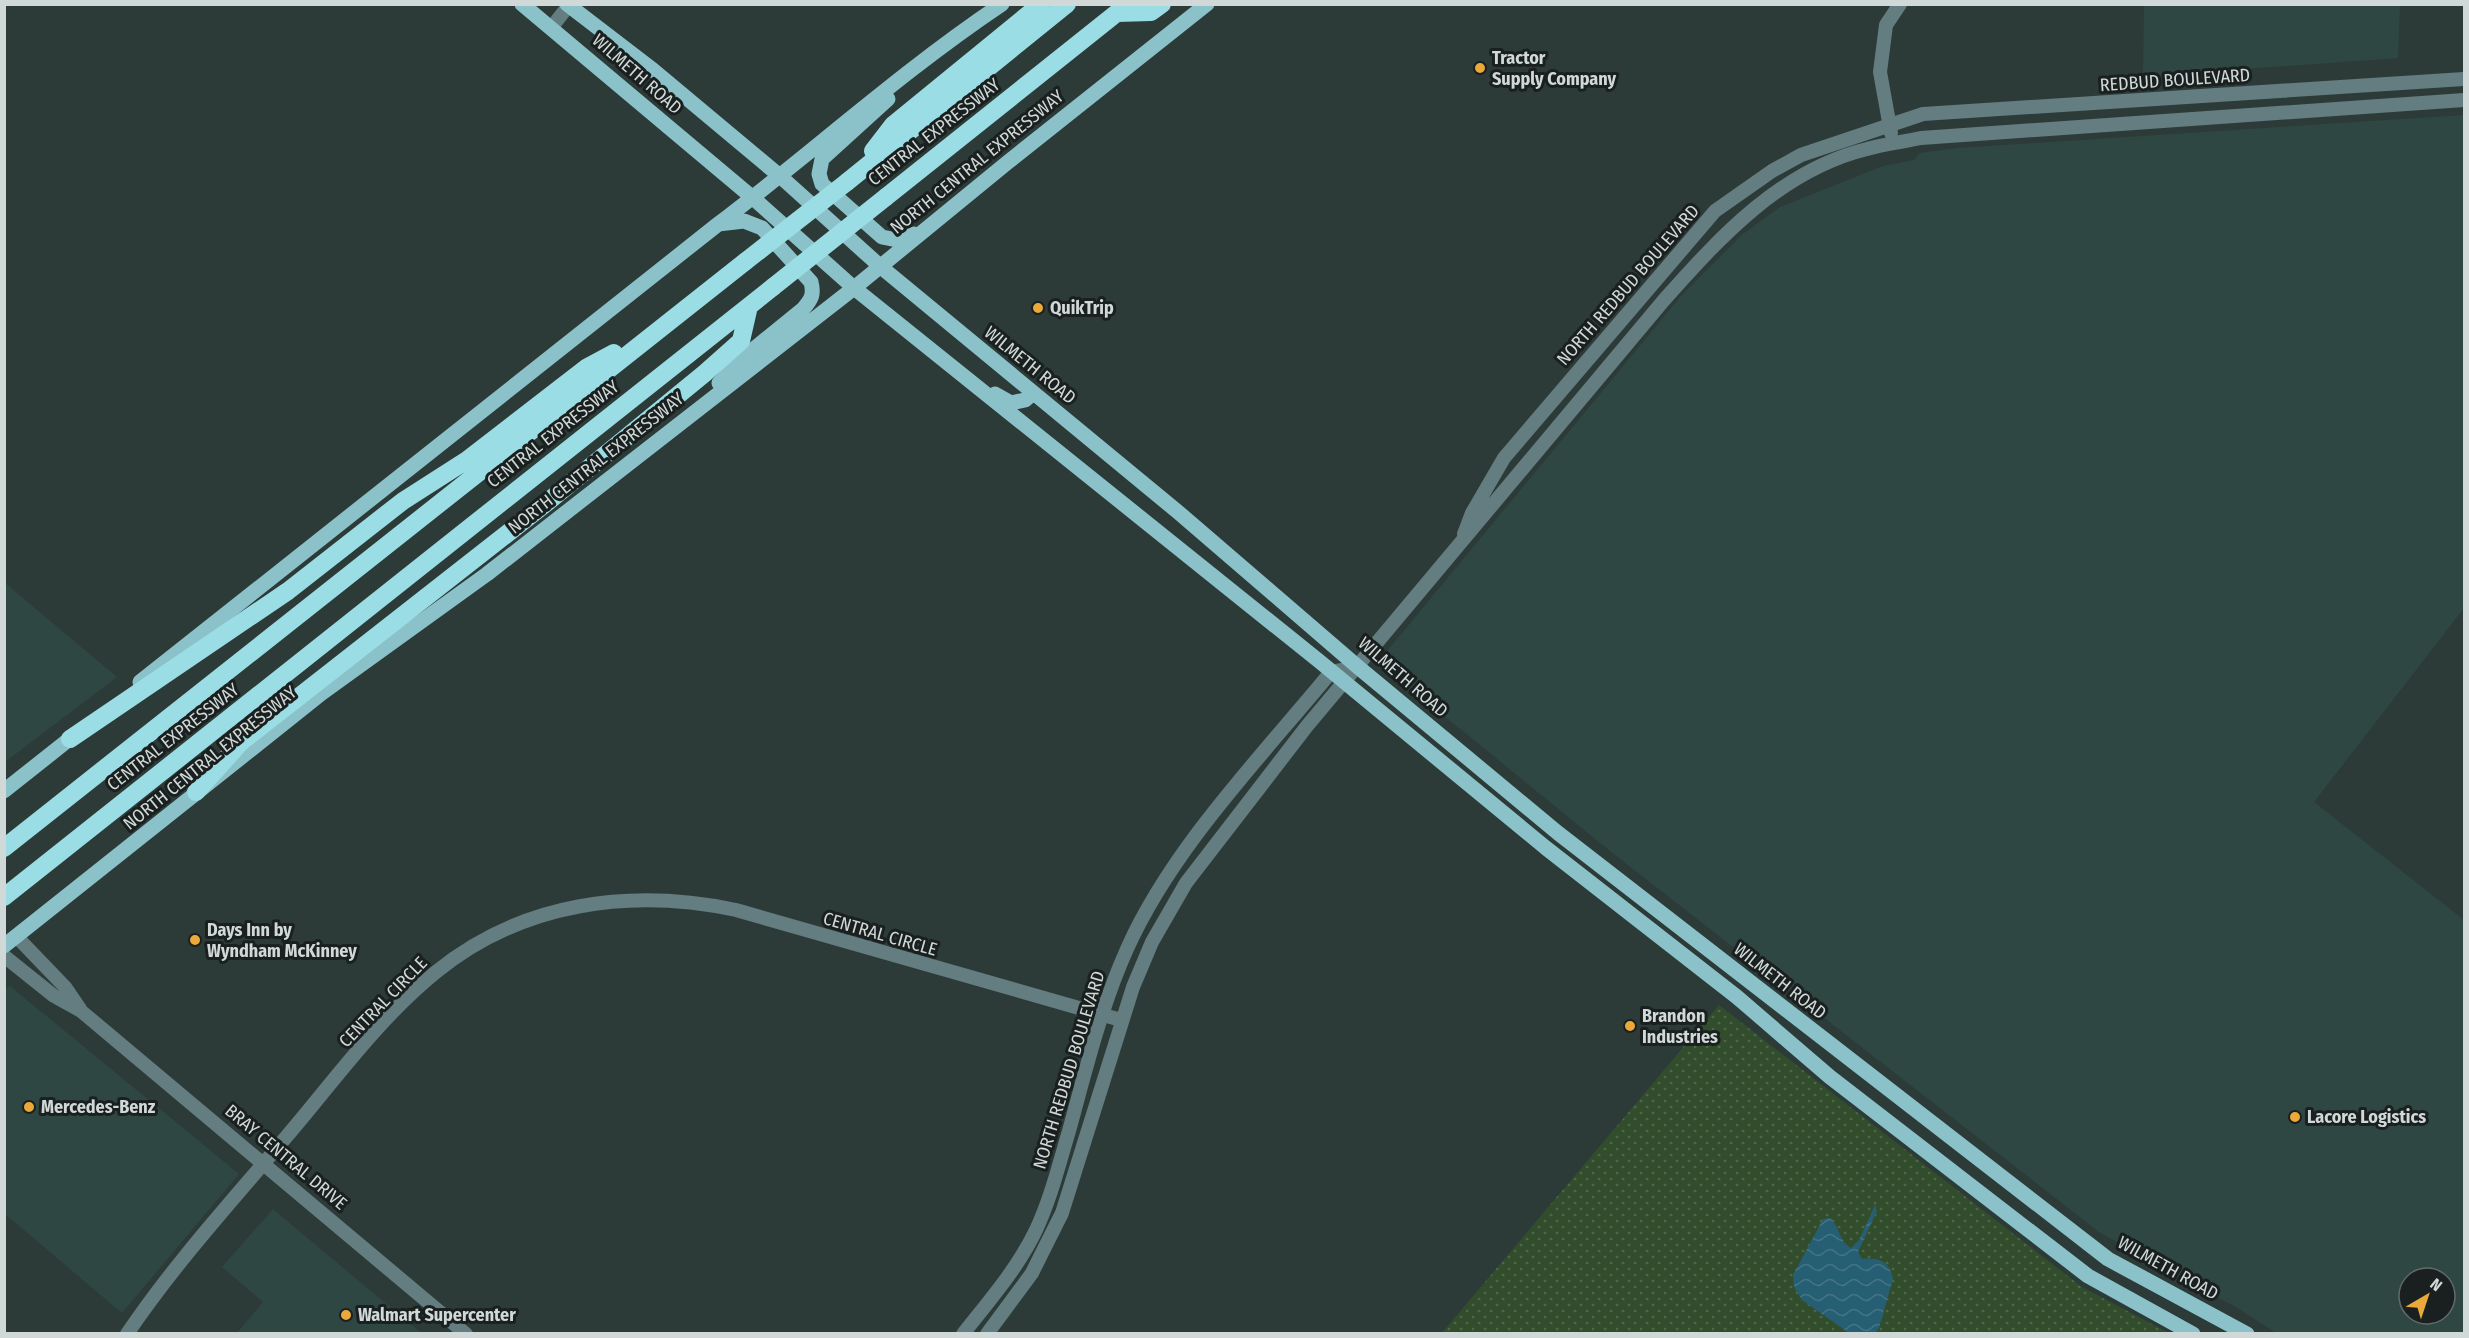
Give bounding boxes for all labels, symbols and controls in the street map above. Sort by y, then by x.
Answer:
street label: WILMETH ROAD [588,29,686,119]
place label: Tractor Supply Company [1492,47,1617,90]
marker: Tractor Supply Company [1473,61,1487,75]
street label: REDBUD BOULEVARD [2099,64,2251,96]
street label: CENTRAL EXPRESSWAY [864,74,1004,190]
street label: NORTH CENTRAL EXPRESSWAY [886,85,1068,239]
street label: NORTH REDBUD BOULEVARD [1552,200,1704,370]
place label: QuikTrip [1050,297,1114,319]
marker: QuikTrip [1031,301,1045,315]
street label: WILMETH ROAD [980,321,1080,409]
street label: CENTRAL EXPRESSWAY [483,376,623,492]
street label: NORTH CENTRAL EXPRESSWAY [504,388,688,538]
street label: WILMETH ROAD [1354,632,1452,722]
street label: CENTRAL EXPRESSWAY [103,679,243,795]
street label: NORTH CENTRAL EXPRESSWAY [119,681,301,835]
street label: CENTRAL CIRCLE [821,907,939,961]
place label: Days Inn by Wyndham McKinney [207,919,357,962]
marker: Days Inn by Wyndham McKinney [188,933,202,947]
street label: WILMETH ROAD [1729,938,1831,1024]
street label: CENTRAL CIRCLE [334,952,432,1052]
street label: NORTH REDBUD BOULEVARD [1028,968,1110,1172]
place label: Brandon Industries [1642,1005,1718,1048]
marker: Brandon Industries [1623,1019,1637,1033]
place label: Mercedes-Benz [41,1096,156,1118]
marker: Mercedes-Benz [22,1100,36,1114]
street label: BRAY CENTRAL DRIVE [221,1100,351,1214]
place label: Lacore Logistics [2307,1106,2426,1128]
marker: Lacore Logistics [2288,1110,2302,1124]
street label: WILMETH ROAD [2114,1231,2222,1305]
north arrow [2397,1266,2457,1326]
text: N [2426,1274,2446,1295]
place label: Walmart Supercenter [358,1304,516,1326]
marker: Walmart Supercenter [339,1308,353,1322]

